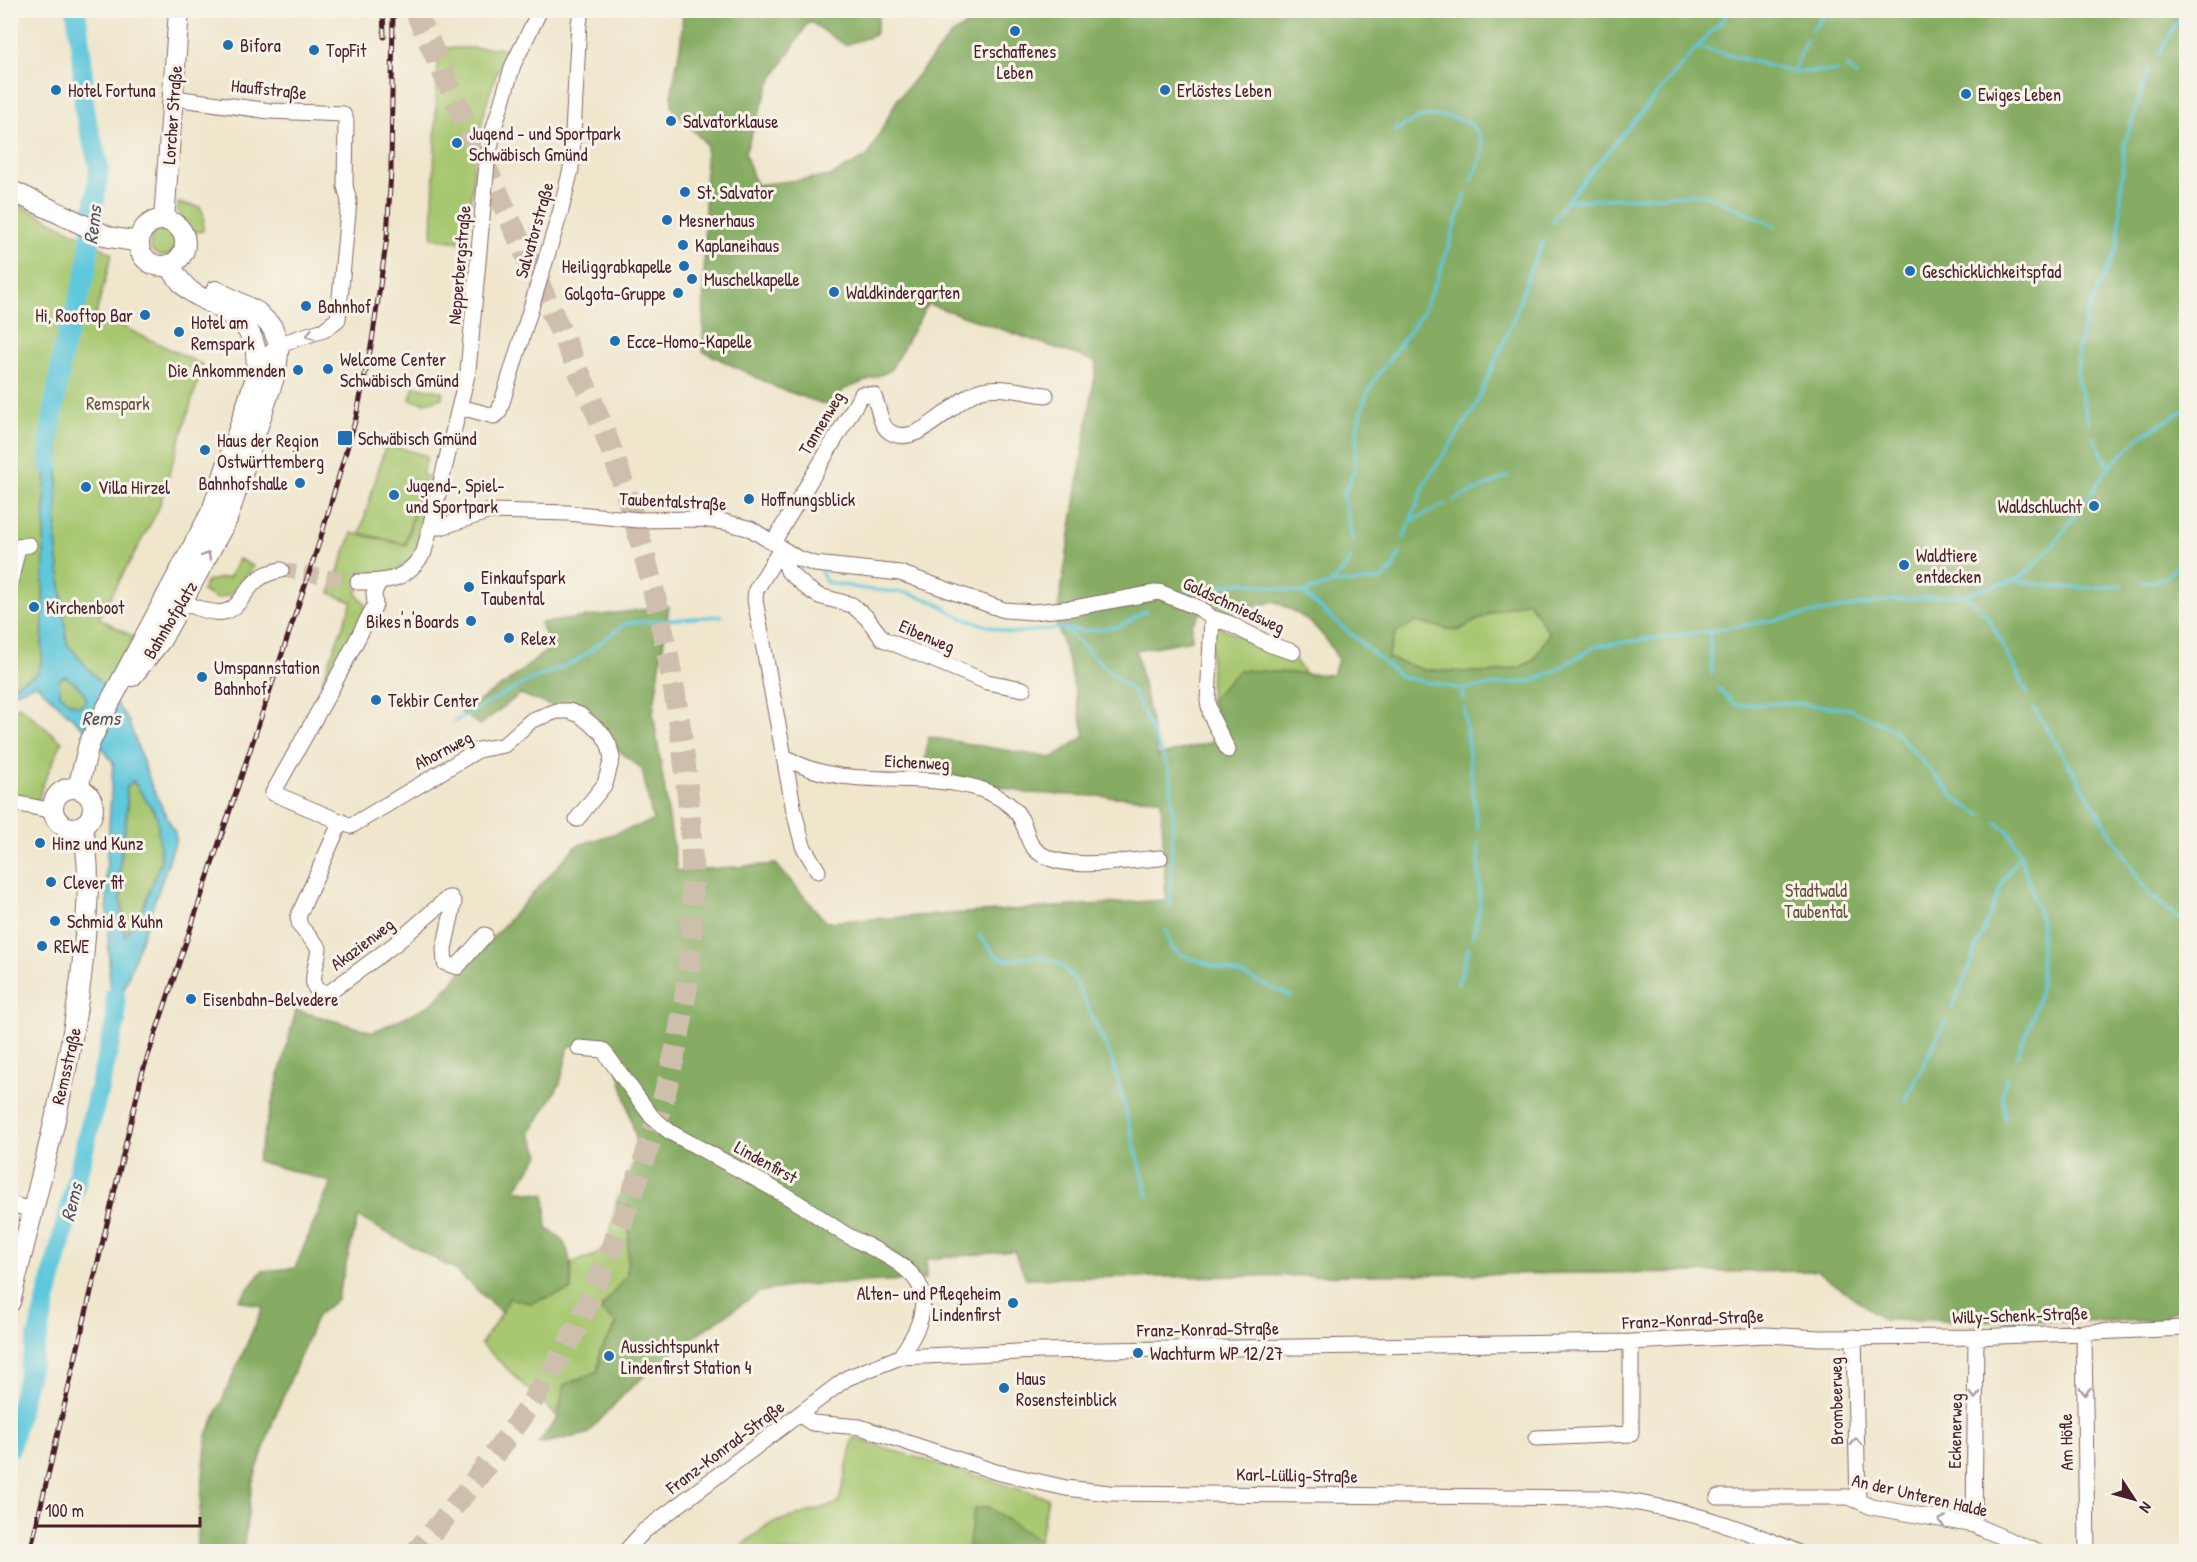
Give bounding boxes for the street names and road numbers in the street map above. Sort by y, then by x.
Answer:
street label: Lorcher Straße [156,65,188,165]
street label: Hauffstraße [230,73,308,105]
street label: Salvatorstraße [508,179,560,281]
street label: Nepperbergstraße [441,204,477,326]
street label: Tannenweg [792,386,850,460]
street label: Taubentalstraße [619,486,727,516]
street label: Goldschmiedsweg [1179,570,1289,640]
street label: Bahnhofplatz [137,576,203,664]
street label: Eibenweg [895,613,959,659]
street label: Ahornweg [410,724,476,776]
street label: Eichenweg [884,748,950,776]
street label: Akazienweg [325,912,399,976]
street label: Remsstraße [45,1025,87,1107]
street label: Lindenfirst [730,1134,803,1190]
street label: Willy-Schenk-Straße [1952,1300,2088,1330]
street label: Franz-Konrad-Straße [1620,1303,1765,1335]
street label: Franz-Konrad-Straße [1136,1315,1279,1343]
street label: Brombeerweg [1823,1357,1849,1445]
street label: Eckenerweg [1942,1393,1968,1469]
street label: Franz-Konrad-Straße [660,1394,789,1500]
street label: Am Höfle [2053,1413,2079,1471]
street label: Karl-Lüllig-Straße [1236,1461,1358,1489]
street label: An der Unteren Halde [1850,1467,1990,1523]

